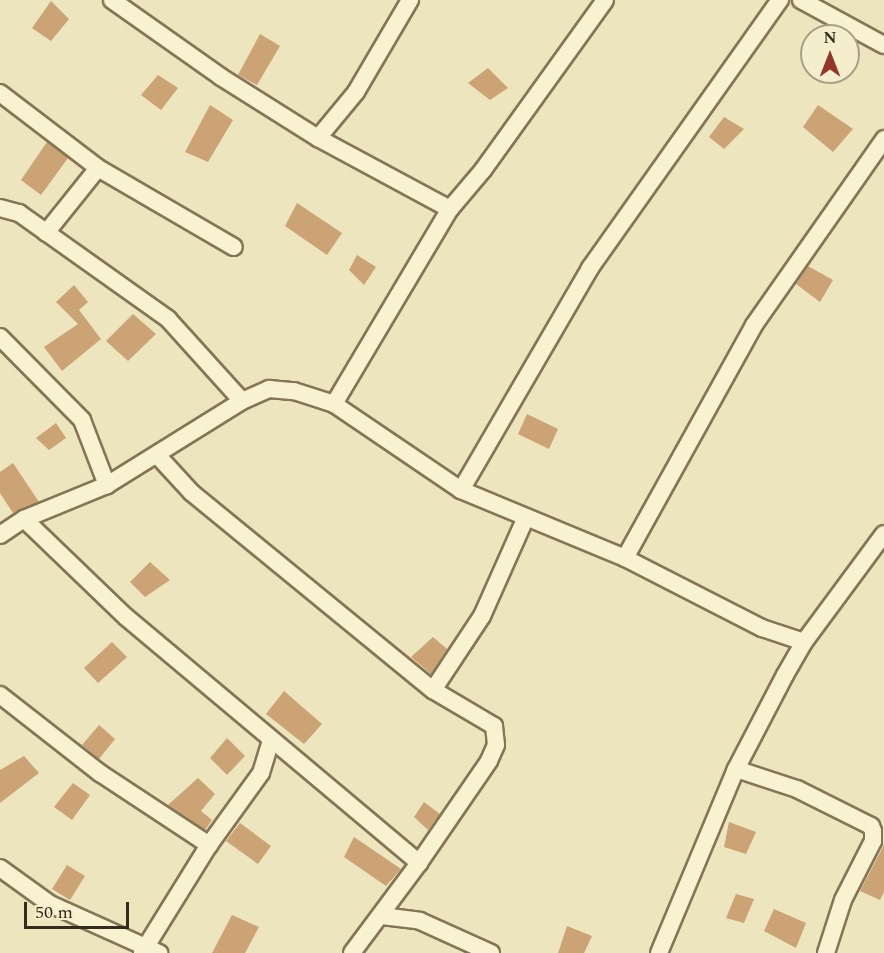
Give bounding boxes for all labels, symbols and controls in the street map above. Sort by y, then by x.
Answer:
north arrow [800,24,860,84]
text: N [823,26,837,50]
scale bar [27,890,132,928]
text: 50 m [35,899,73,926]

